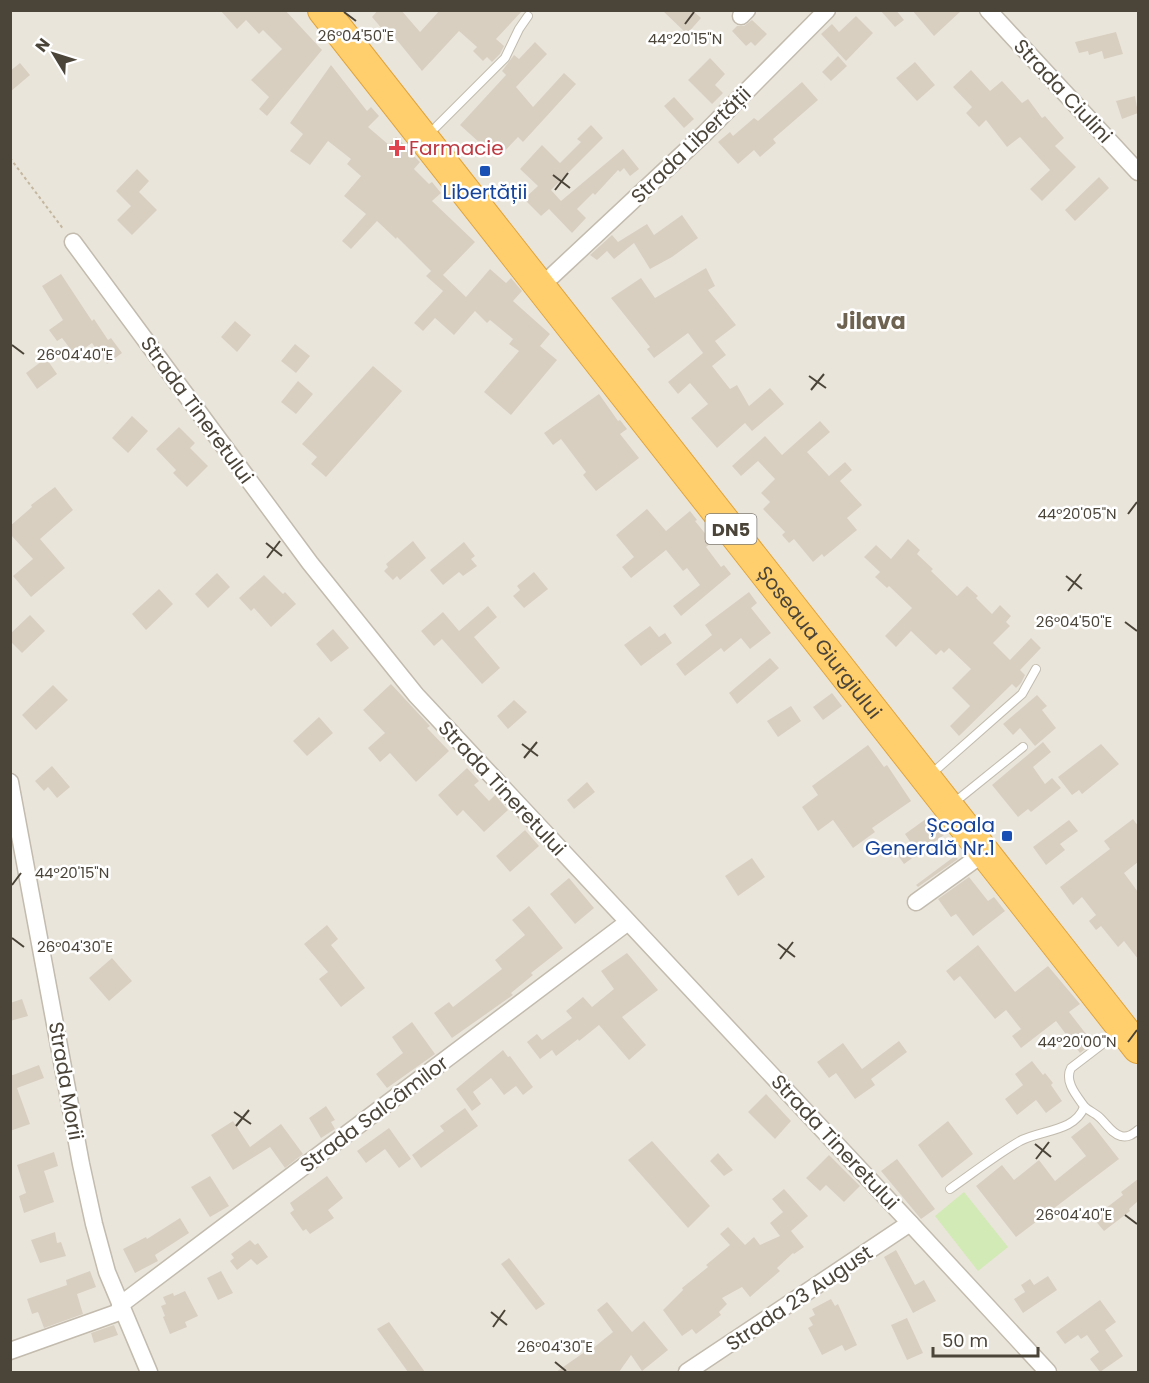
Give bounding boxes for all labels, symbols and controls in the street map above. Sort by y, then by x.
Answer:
north arrow [24,24,84,84]
text: 26°04'50"E [318,25,394,46]
text: 44°20'15"N [648,28,722,49]
text: N [30,33,55,57]
street label: Strada Ciulini [1007,33,1119,149]
street label: Strada Libertății [625,80,757,210]
place label: Farmacie [409,134,504,162]
marker: Farmacie [390,141,404,155]
marker: Libertății [478,164,492,178]
place label: Libertății [443,178,527,206]
district label: Jilava [836,306,906,337]
street label: Strada Tineretului [134,331,260,489]
text: 26°04'40"E [37,344,113,365]
text: 44°20'05"N [1037,503,1117,524]
road number: DN5 [706,514,756,544]
street label: Șoseaua Giurgiului [751,560,888,725]
text: 26°04'50"E [1036,611,1112,632]
street label: Strada Tineretului [432,714,572,862]
place label: Școala Generală Nr.1 [865,811,995,862]
marker: Școala Generală Nr.1 [1000,829,1014,843]
text: 44°20'15"N [35,862,109,883]
text: 26°04'30"E [37,936,113,957]
street label: Strada Morii [42,1020,90,1142]
text: 44°20'00"N [1037,1031,1117,1052]
street label: Strada Salcâmilor [294,1049,454,1179]
street label: Strada Tineretului [765,1068,905,1216]
text: 26°04'40"E [1036,1204,1112,1225]
street label: Strada 23 August [720,1238,878,1358]
scale bar [933,1320,1038,1358]
text: 50 m [942,1328,988,1353]
text: 26°04'30"E [517,1336,593,1357]

